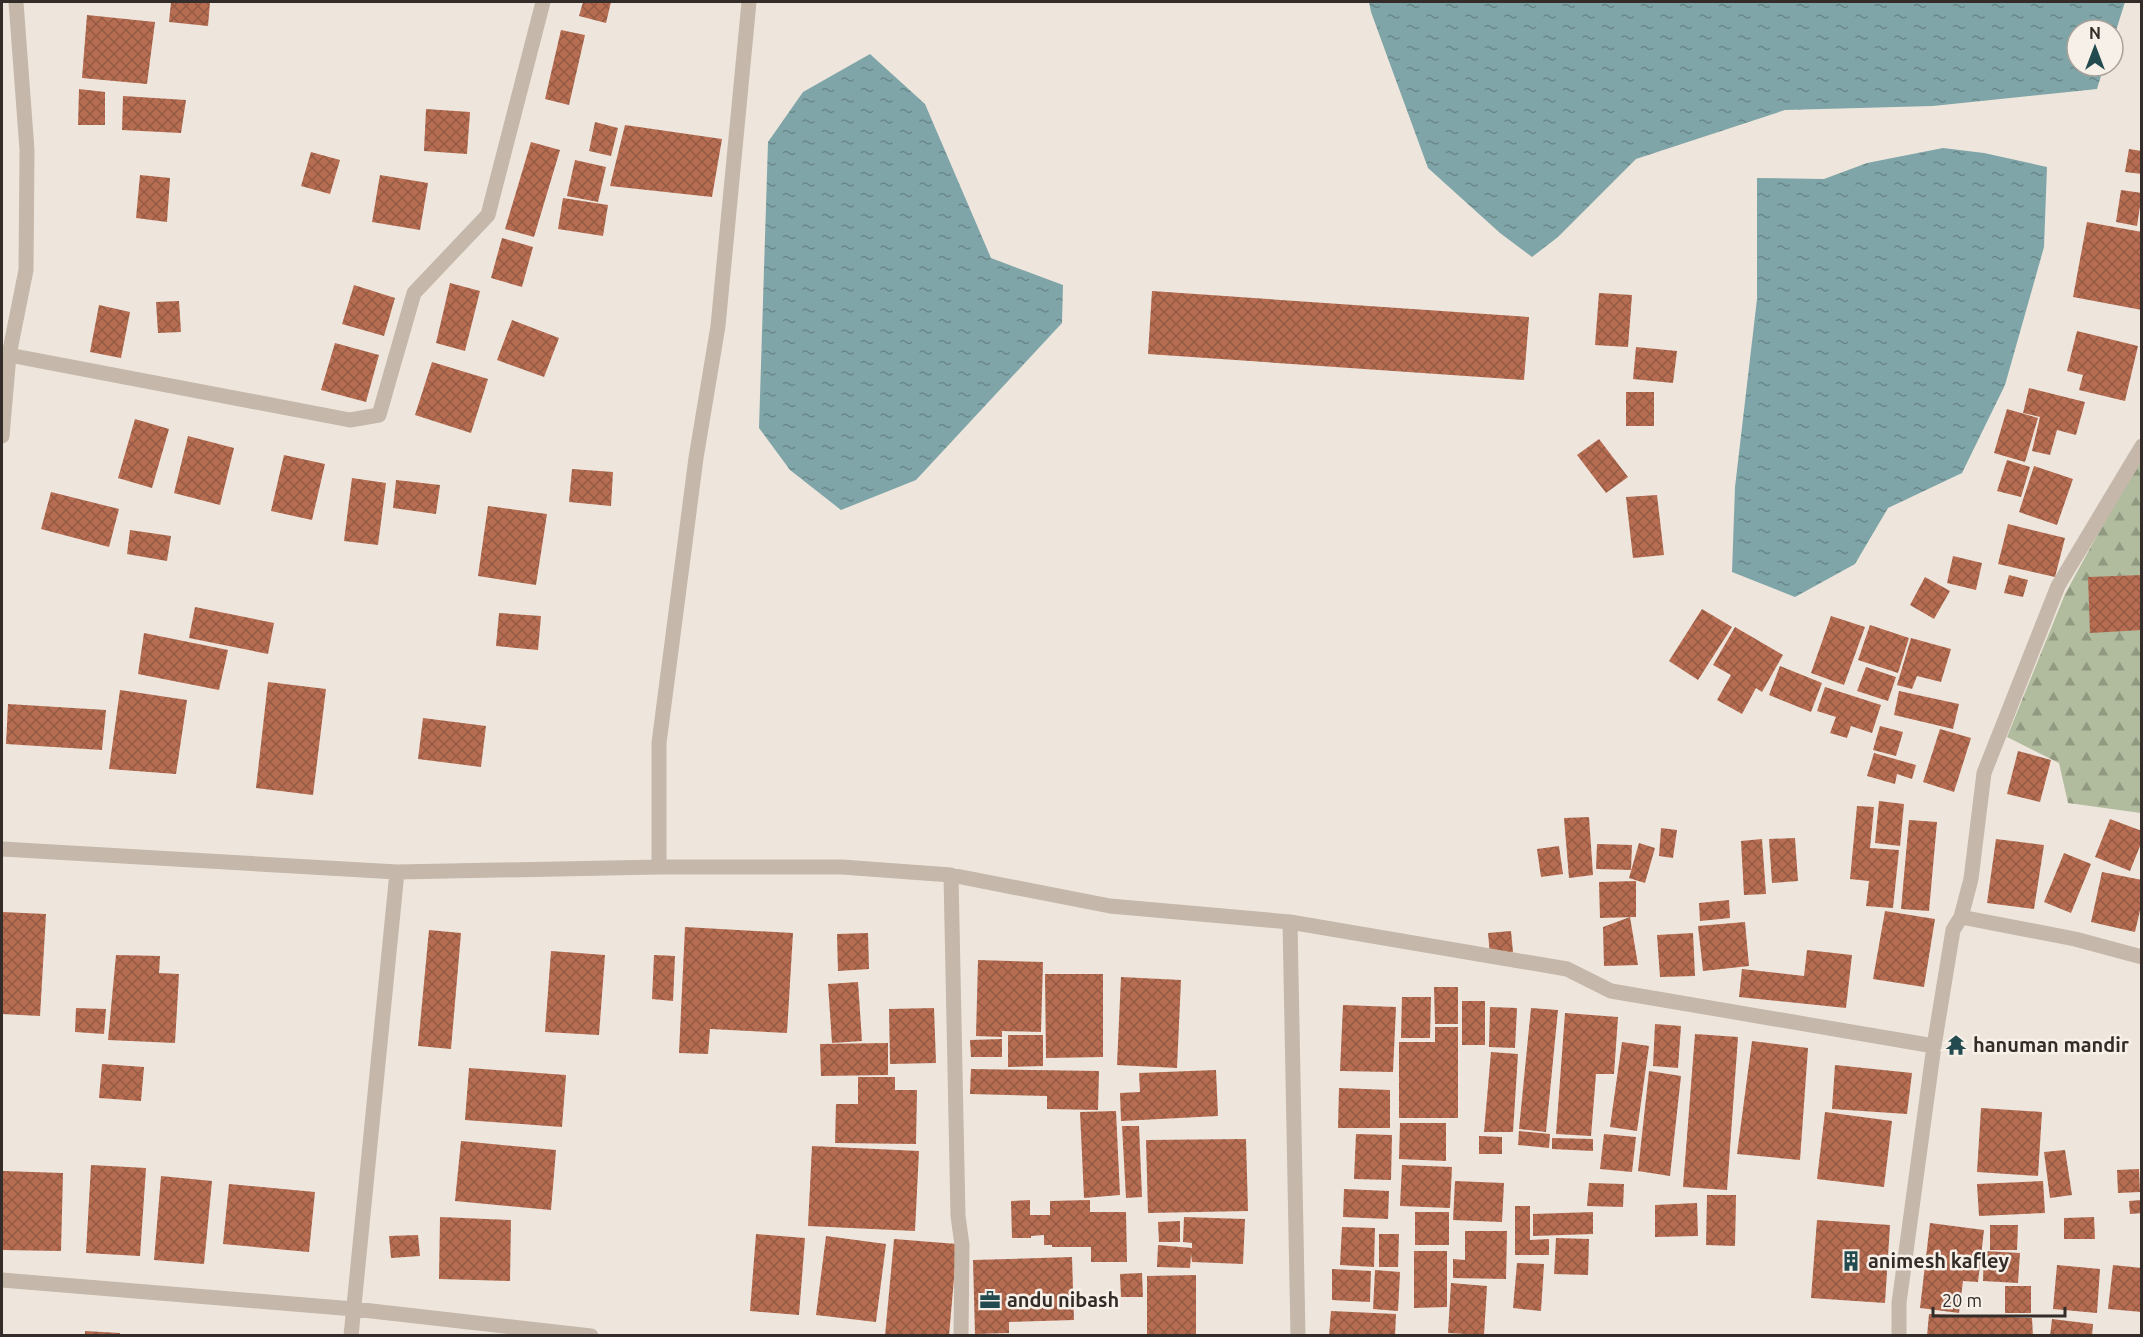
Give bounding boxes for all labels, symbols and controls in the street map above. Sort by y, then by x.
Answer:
north arrow [2065,18,2125,78]
text: N [2089,24,2101,42]
temple icon: hanuman mandir [1944,1033,1968,1057]
place label: hanuman mandir [1973,1033,2130,1056]
building icon: animesh kafley [1839,1249,1863,1273]
place label: animesh kafley [1868,1249,2009,1272]
scale bar [1933,1280,2065,1318]
office icon: andu nibash [978,1288,1002,1312]
place label: andu nibash [1007,1288,1119,1311]
text: 20 m [1942,1290,1982,1310]

